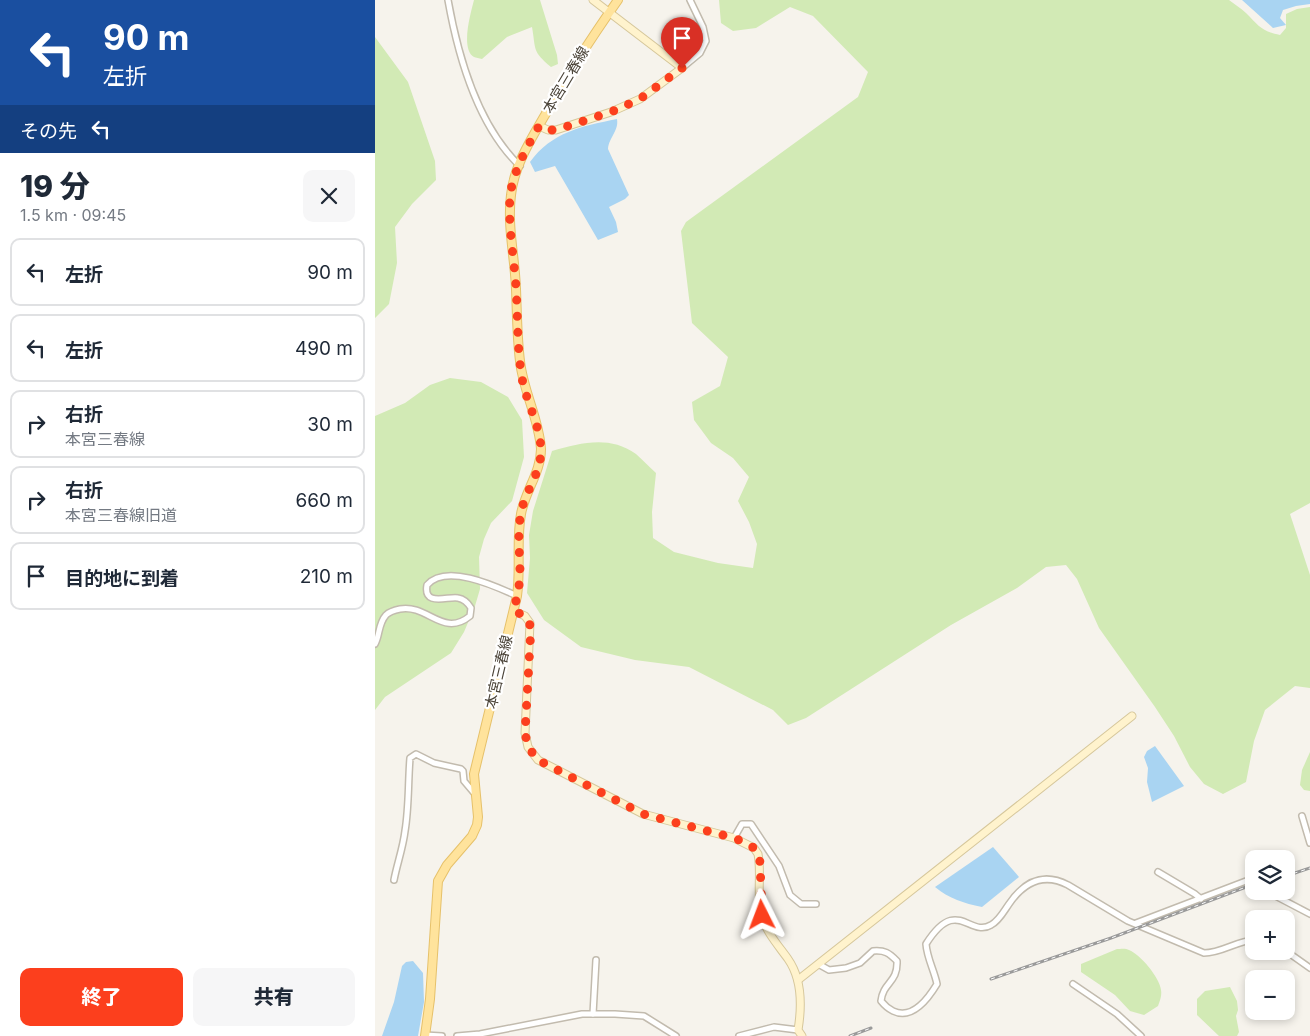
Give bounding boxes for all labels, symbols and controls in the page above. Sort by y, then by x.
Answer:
text: 90 m [103,16,190,58]
pin [661,17,703,68]
icon: left [20,20,85,85]
icon: arrive [668,24,696,52]
street label: 本宮三春線 [538,43,593,117]
text: 左折 [103,63,147,89]
icon: left [87,115,115,143]
text: その先 [20,120,77,143]
text: 19 分 [20,168,90,204]
button: close [303,170,355,222]
text: 1.5 km · 09:45 [20,205,126,225]
icon: left [22,258,50,286]
text: 90 m [307,261,353,284]
text: 左折 [65,263,103,286]
icon: left [22,334,50,362]
text: 490 m [295,337,353,360]
text: 左折 [65,339,103,362]
text: 右折 [65,403,103,426]
icon: right [22,410,50,438]
text: 30 m [307,413,353,436]
text: 本宮三春線 [65,429,145,449]
text: 右折 [65,479,103,502]
icon: right [22,486,50,514]
text: 660 m [295,489,353,512]
text: 本宮三春線旧道 [65,505,177,525]
icon: arrive [22,562,50,590]
text: 210 m [300,565,353,588]
text: 目的地に到着 [65,567,179,590]
street label: 本宮三春線 [481,633,516,711]
map controls [1245,850,1295,1020]
button: layers [1245,850,1295,900]
position arrow [735,888,787,940]
button: + [1245,910,1295,960]
button: 終了 [20,968,183,1026]
button: 共有 [193,968,355,1026]
button: − [1245,970,1295,1020]

